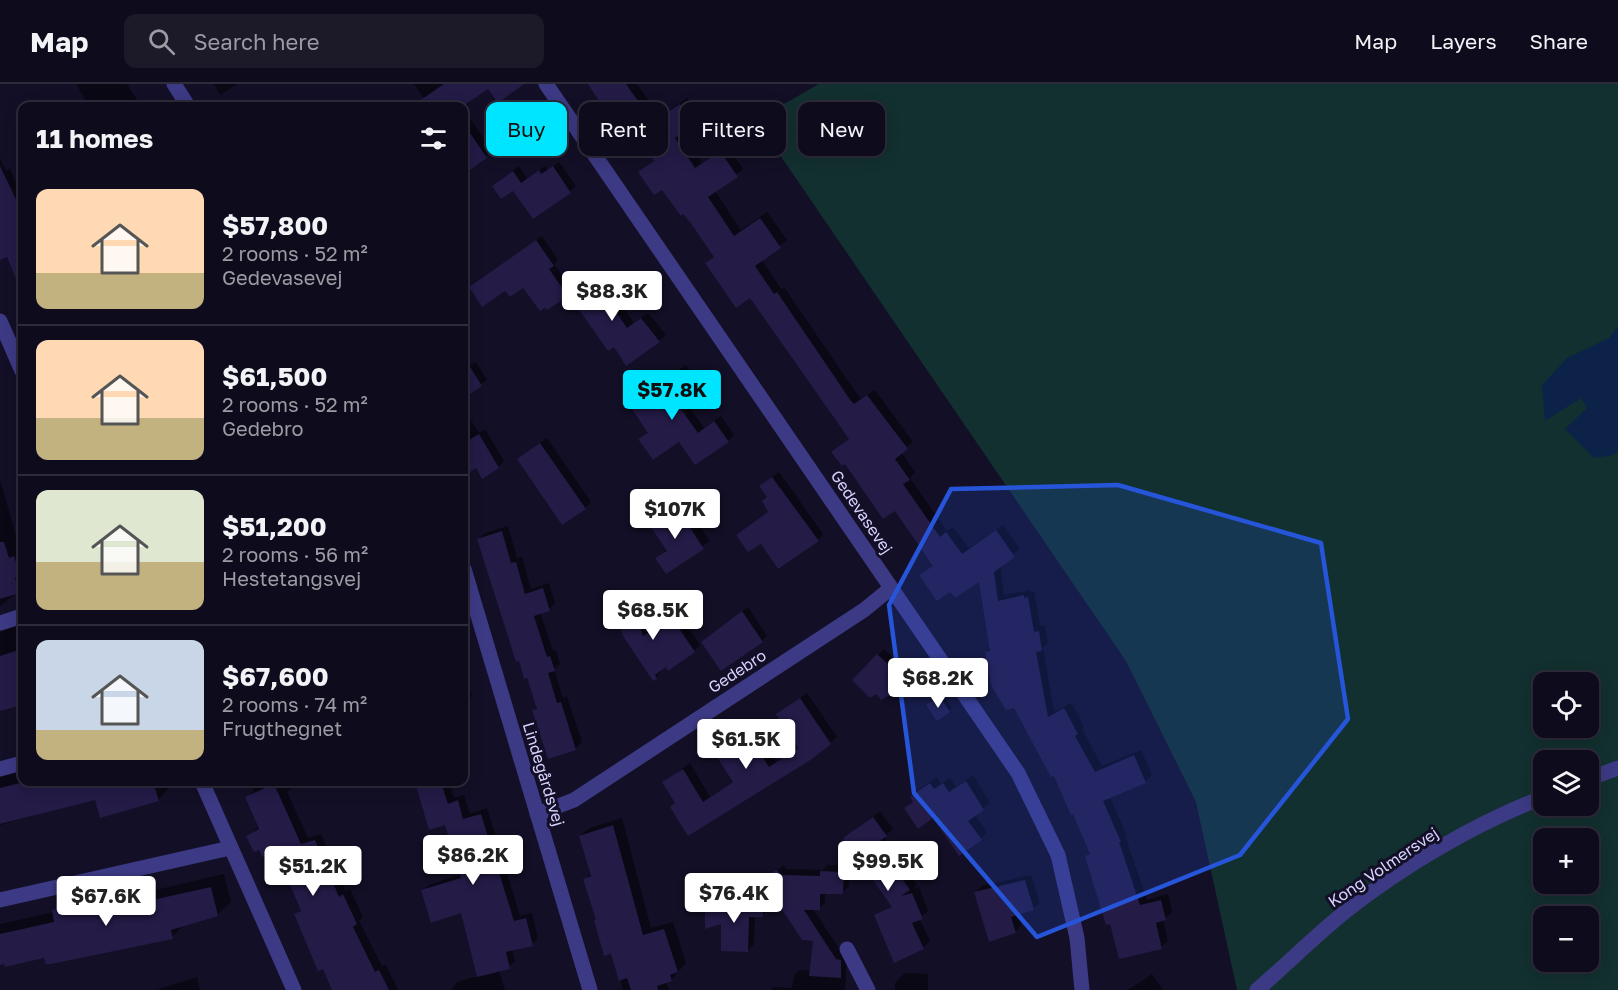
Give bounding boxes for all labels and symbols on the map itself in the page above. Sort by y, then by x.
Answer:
pin: $88.3K [563,271,661,322]
pin: $57.8K [623,370,721,421]
street label: Gedevasevej [827,466,897,558]
pin: $107K [633,489,717,540]
pin: $68.5K [604,590,702,641]
street label: Gedebro [704,645,770,697]
pin: $68.2K [889,658,987,709]
pin: $61.5K [697,719,795,770]
street label: Lindegårdsvej [519,720,569,828]
street label: Kong Volmersvej [1324,823,1442,911]
pin: $86.2K [424,835,522,886]
pin: $99.5K [839,841,937,892]
pin: $51.2K [264,846,362,897]
pin: $76.4K [685,873,783,924]
pin: $67.6K [57,876,155,927]

